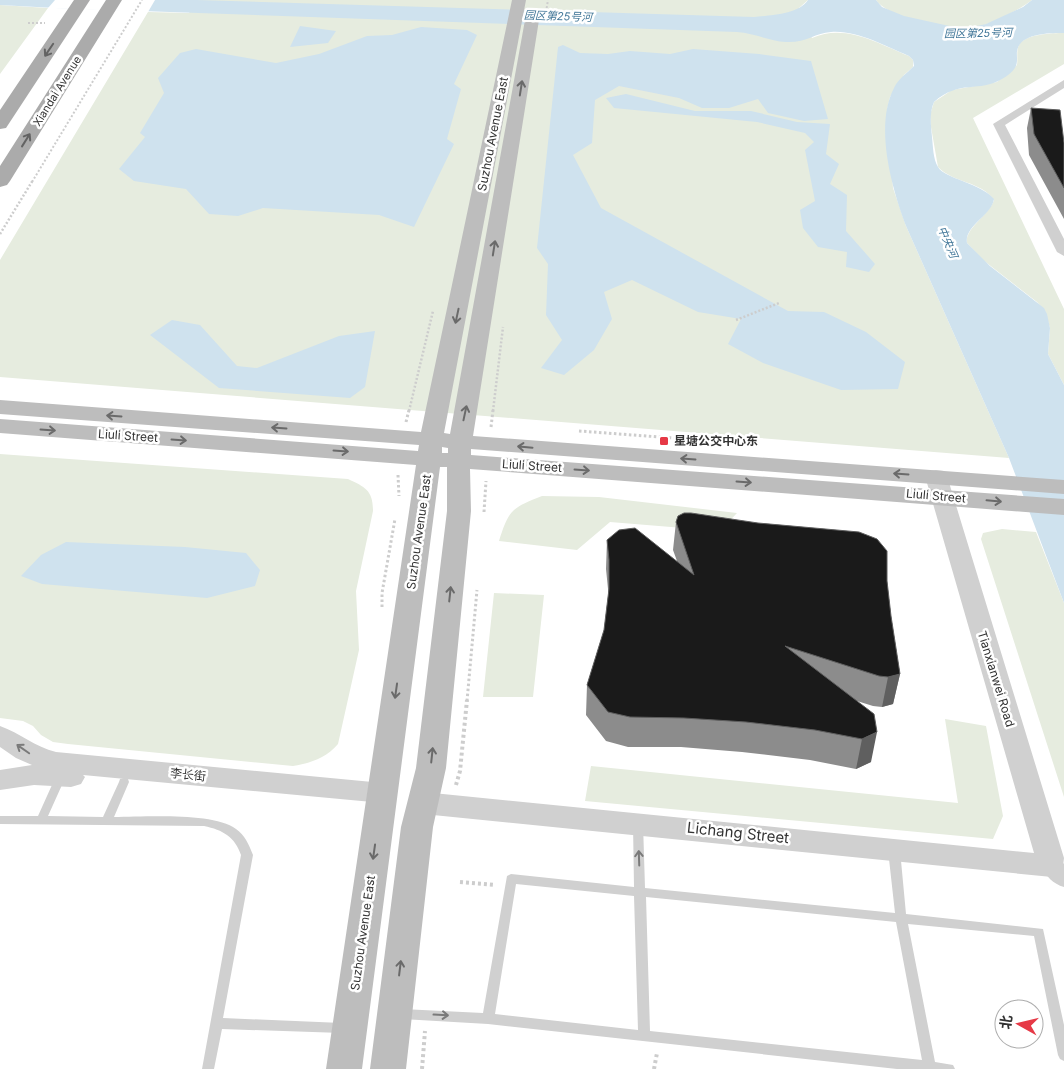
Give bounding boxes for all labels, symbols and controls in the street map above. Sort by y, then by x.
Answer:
water label: 园区第25号河 [524,8,594,24]
water label: 园区第25号河 [944,25,1014,41]
one-way arrow [44,43,54,57]
street label: Xiandai Avenue [30,53,84,129]
street label: Suzhou Avenue East [474,76,511,192]
one-way arrow [516,81,526,97]
one-way arrow [21,133,31,147]
water label: 中央河 [935,224,962,262]
one-way arrow [490,241,500,257]
one-way arrow [452,307,462,323]
one-way arrow [461,406,470,422]
one-way arrow [106,411,122,421]
one-way arrow [271,424,287,433]
one-way arrow [39,425,55,435]
street label: Liuli Street [98,426,158,445]
place label: 星塘公交中心东 [674,433,758,448]
one-way arrow [170,435,186,444]
marker: 星塘公交中心东 [658,435,670,447]
one-way arrow [518,442,534,452]
one-way arrow [333,447,349,456]
one-way arrow [680,454,696,463]
street label: Liuli Street [502,456,562,475]
one-way arrow [574,465,590,475]
one-way arrow [893,469,909,478]
street label: Suzhou Avenue East [403,473,434,590]
one-way arrow [736,477,752,487]
street label: Liuli Street [906,485,967,506]
one-way arrow [985,496,1001,506]
one-way arrow [445,586,455,602]
street label: Tianxianwei Road [975,629,1018,729]
one-way arrow [391,683,401,699]
one-way arrow [16,744,30,754]
one-way arrow [427,748,437,764]
street label: 李长街 [169,765,207,784]
street label: Lichang Street [686,818,790,847]
one-way arrow [369,844,379,860]
one-way arrow [634,850,643,866]
street label: Suzhou Avenue East [347,874,378,991]
one-way arrow [395,961,405,977]
north arrow [994,999,1044,1049]
one-way arrow [433,1011,449,1020]
text: 北 [996,1014,1015,1030]

